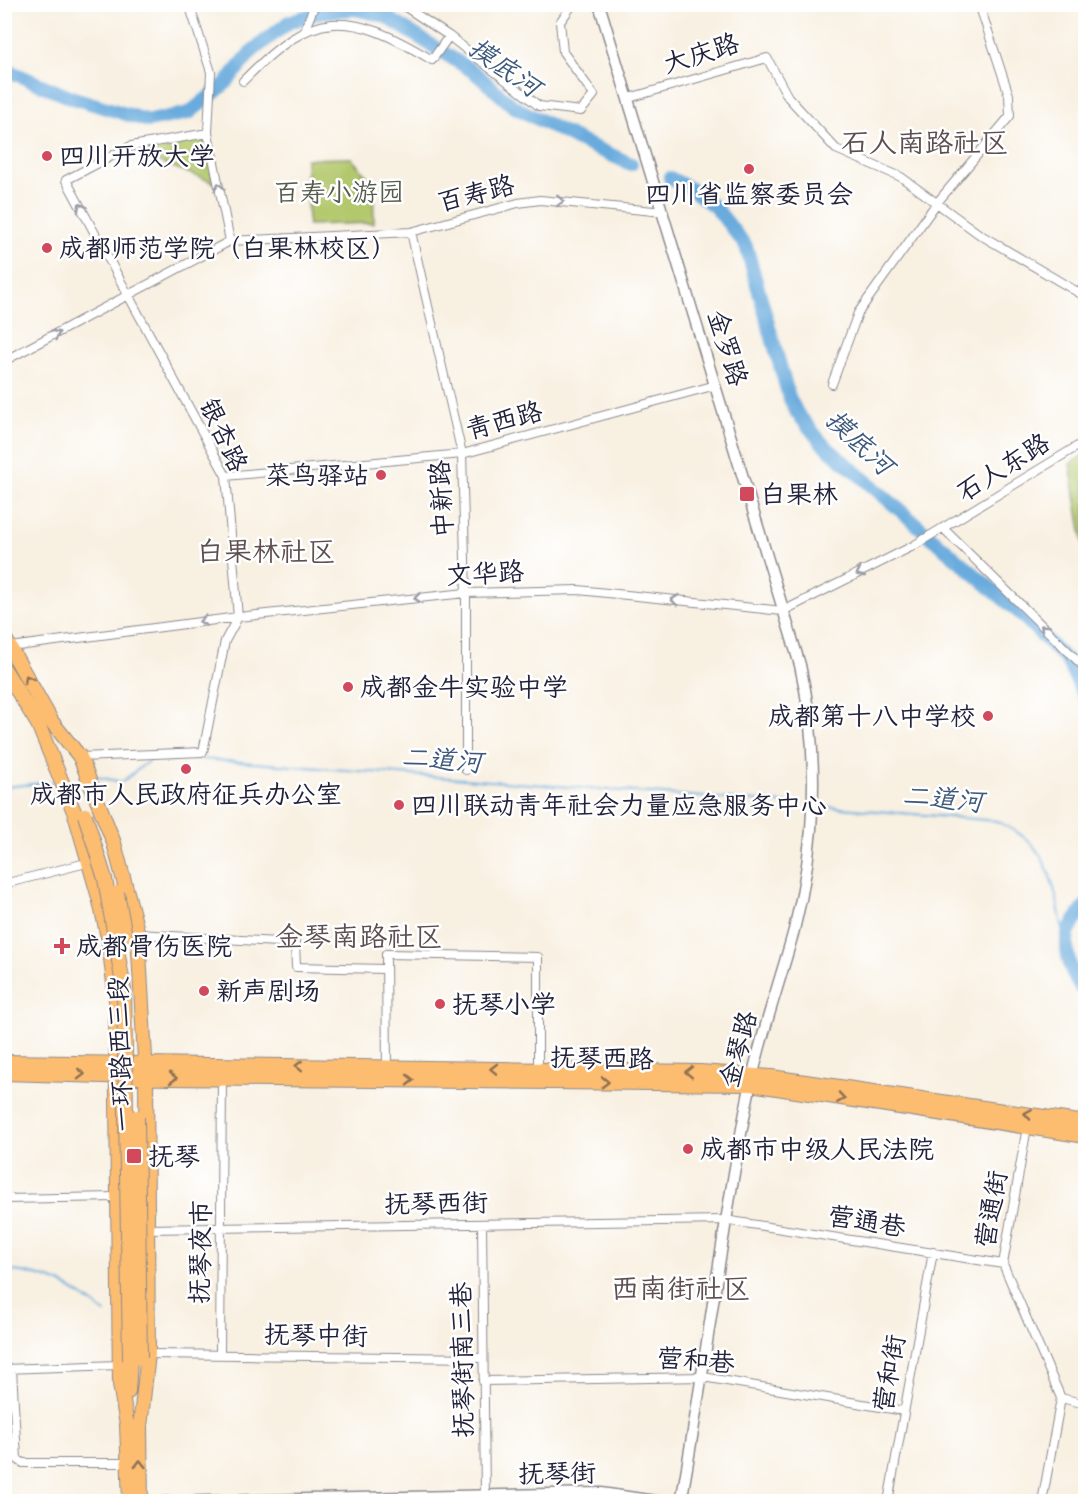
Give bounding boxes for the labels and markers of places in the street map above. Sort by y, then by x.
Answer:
place label: 四川开放大学 [59,140,215,172]
marker: 四川开放大学 [40,149,54,163]
marker: 四川省监察委员会 [742,162,756,176]
place label: 四川省监察委员会 [645,178,853,210]
place label: 成都师范学院（白果林校区） [59,232,397,264]
marker: 成都师范学院（白果林校区） [40,241,54,255]
place label: 菜鸟驿站 [265,459,369,491]
marker: 菜鸟驿站 [374,468,388,482]
place label: 白果林 [760,478,838,510]
marker: 白果林 [738,485,756,503]
place label: 成都金牛实验中学 [360,671,568,703]
marker: 成都金牛实验中学 [341,680,355,694]
place label: 成都第十八中学校 [768,700,976,732]
marker: 成都第十八中学校 [981,709,995,723]
marker: 成都市人民政府征兵办公室 [179,762,193,776]
place label: 成都市人民政府征兵办公室 [30,778,342,810]
place label: 四川联动青年社会力量应急服务中心 [411,789,827,821]
marker: 四川联动青年社会力量应急服务中心 [392,798,406,812]
place label: 成都骨伤医院 [76,930,232,962]
marker: 成都骨伤医院 [53,937,71,955]
place label: 新声剧场 [216,975,320,1007]
marker: 新声剧场 [197,984,211,998]
place label: 抚琴小学 [452,988,556,1020]
marker: 抚琴小学 [433,997,447,1011]
place label: 成都市中级人民法院 [700,1133,934,1165]
place label: 抚琴 [148,1140,200,1172]
marker: 成都市中级人民法院 [681,1142,695,1156]
marker: 抚琴 [125,1147,143,1165]

